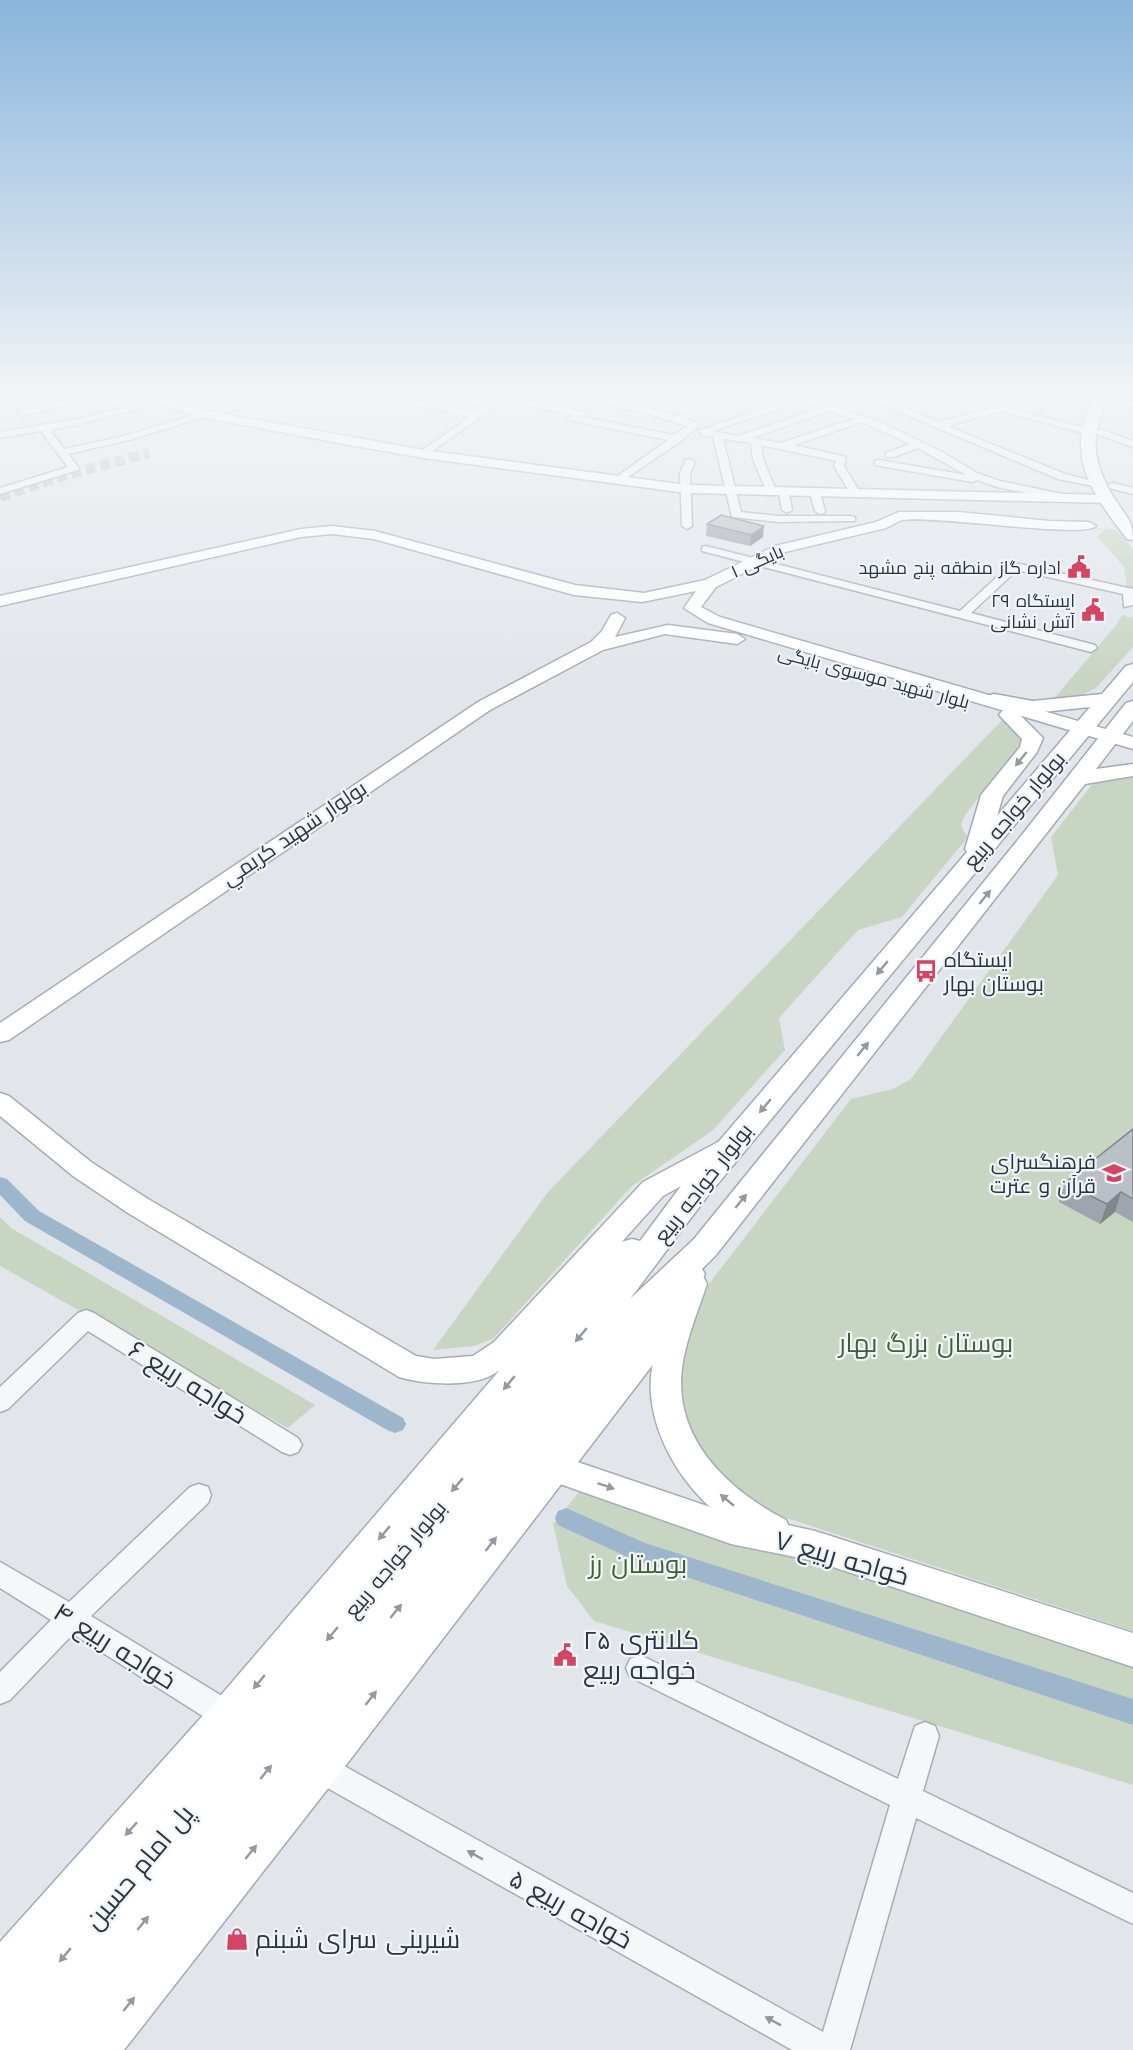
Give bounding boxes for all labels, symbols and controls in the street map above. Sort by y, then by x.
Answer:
street label: بایگی ۱ [727,540,787,583]
public building icon: اداره گاز منطقه پنج مشهد [1066,554,1092,580]
place label: اداره گاز منطقه پنج مشهد [858,557,1061,580]
place label: ایستگاه ۲۹ آتش نشانی [990,590,1075,633]
public building icon: ایستگاه ۲۹ آتش نشانی [1080,597,1106,623]
street label: بلوار شهید موسوی بایگی [776,641,972,714]
street label: بولوار خواجه ربیع [958,746,1072,875]
one-way arrow [1014,751,1027,767]
street label: بولوار شهيد كريمي [217,775,373,894]
one-way arrow [978,889,991,905]
place label: ایستگاه بوستان بهار [943,947,1044,997]
bus stop icon: ایستگاه بوستان بهار [913,958,939,984]
one-way arrow [876,960,889,975]
one-way arrow [857,1042,869,1057]
one-way arrow [759,1099,772,1114]
street label: بولوار خواجه ربیع [649,1118,759,1249]
place label: فرهنگسرای قرآن و عترت [990,1149,1096,1199]
school or university icon: فرهنگسرای قرآن و عترت [1101,1160,1127,1186]
one-way arrow [735,1194,747,1209]
one-way arrow [575,1327,588,1343]
park label: بوستان بزرگ بهار [837,1328,1013,1359]
street label: خواجه ربیع ۶ [122,1334,253,1432]
one-way arrow [503,1375,516,1391]
one-way arrow [450,1477,463,1493]
one-way arrow [597,1481,615,1491]
one-way arrow [720,1494,735,1507]
street label: بولوار خواجه ربیع [339,1495,453,1624]
one-way arrow [378,1525,391,1541]
street label: خواجه ربیع ۷ [771,1525,912,1593]
one-way arrow [484,1537,496,1552]
park label: بوستان رز [587,1549,687,1579]
street label: خواجه ربیع ۴ [47,1597,182,1697]
one-way arrow [389,1603,402,1619]
place label: کلانتری ٢۵ خواجه ربیع [583,1625,699,1687]
one-way arrow [326,1627,339,1642]
public building icon: کلانتری ٢۵ خواجه ربیع [552,1642,578,1668]
one-way arrow [253,1674,266,1690]
one-way arrow [365,1691,377,1706]
one-way arrow [259,1765,272,1780]
street label: پل امام حسین [78,1799,202,1937]
one-way arrow [125,1821,138,1836]
one-way arrow [244,1844,257,1860]
one-way arrow [467,1849,483,1860]
street label: خواجه ربیع ۵ [503,1863,638,1957]
one-way arrow [136,1916,149,1931]
place label: شیرینی سرای شبنم [255,1924,460,1957]
shop icon: شیرینی سرای شبنم [224,1926,250,1952]
one-way arrow [59,1947,72,1963]
one-way arrow [123,1996,136,2012]
one-way arrow [765,2016,781,2027]

